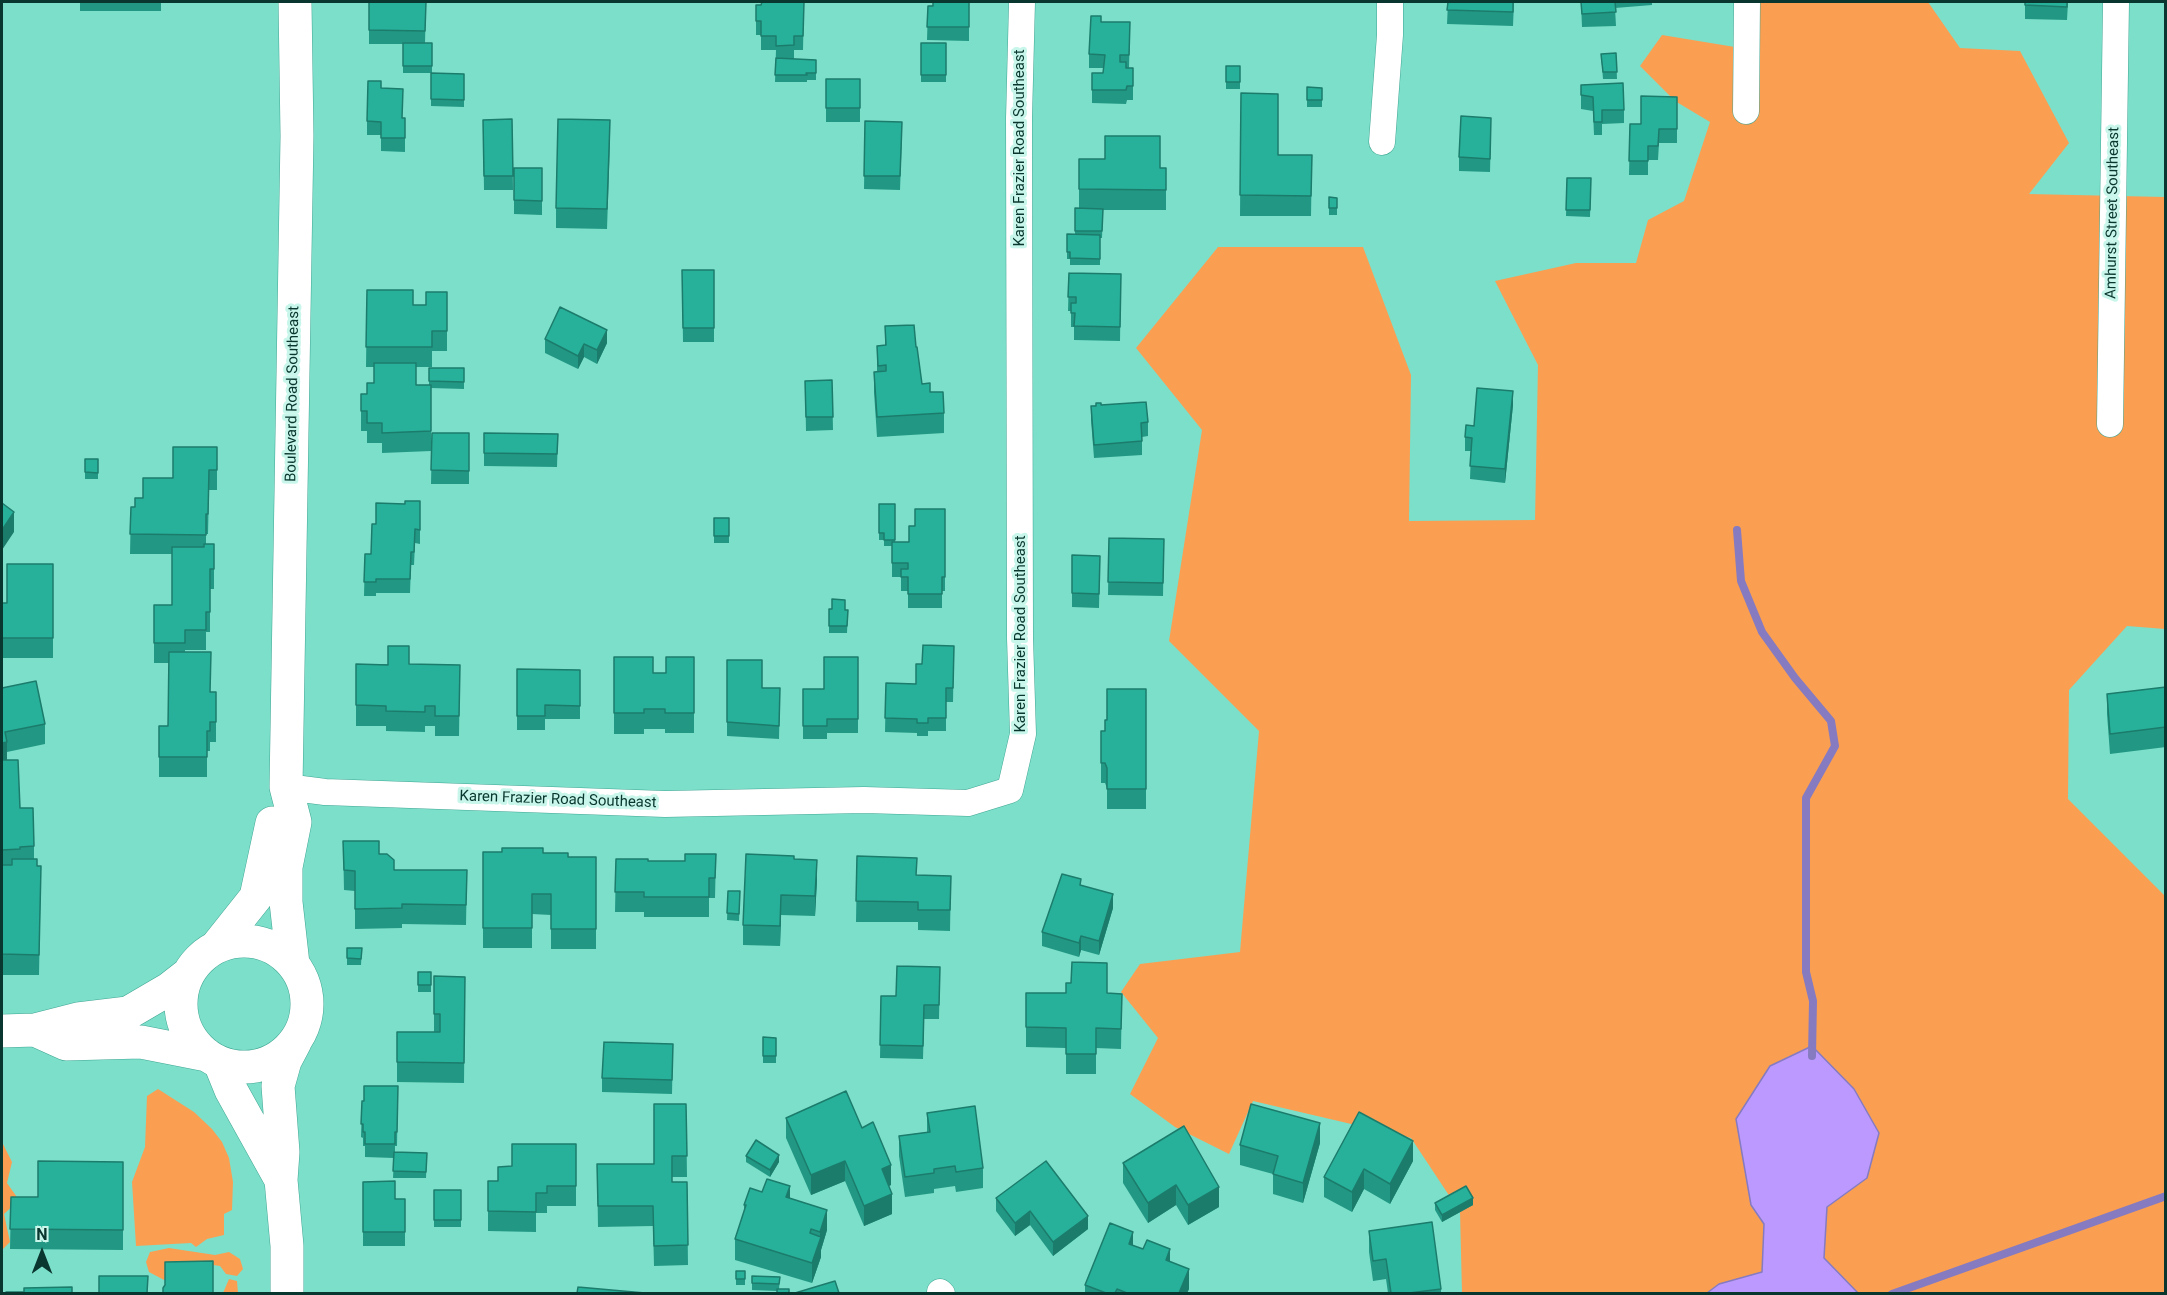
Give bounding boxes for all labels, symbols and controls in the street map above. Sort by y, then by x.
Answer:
street label: Karen Frazier Road Southeast [1011,49,1029,247]
street label: Amhurst Street Southeast [2103,127,2123,299]
street label: Boulevard Road Southeast [282,306,304,482]
street label: Karen Frazier Road Southeast [1012,535,1030,733]
street label: Karen Frazier Road Southeast [459,788,657,812]
north arrow [12,1223,72,1283]
text: N [36,1225,48,1244]

